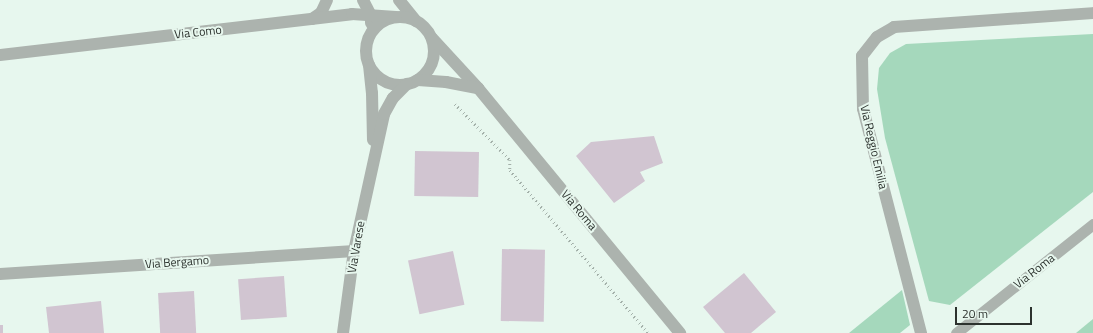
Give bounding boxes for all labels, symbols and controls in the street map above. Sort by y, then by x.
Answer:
street label: Via Como [174,22,222,42]
street label: Via Reggio Emilia [857,103,891,191]
street label: Via Roma [558,187,600,233]
street label: Via Varese [344,220,368,274]
street label: Via Roma [1011,251,1057,291]
street label: Via Bergamo [144,253,210,271]
scale bar [957,299,1034,325]
text: 20 m [962,304,988,323]

